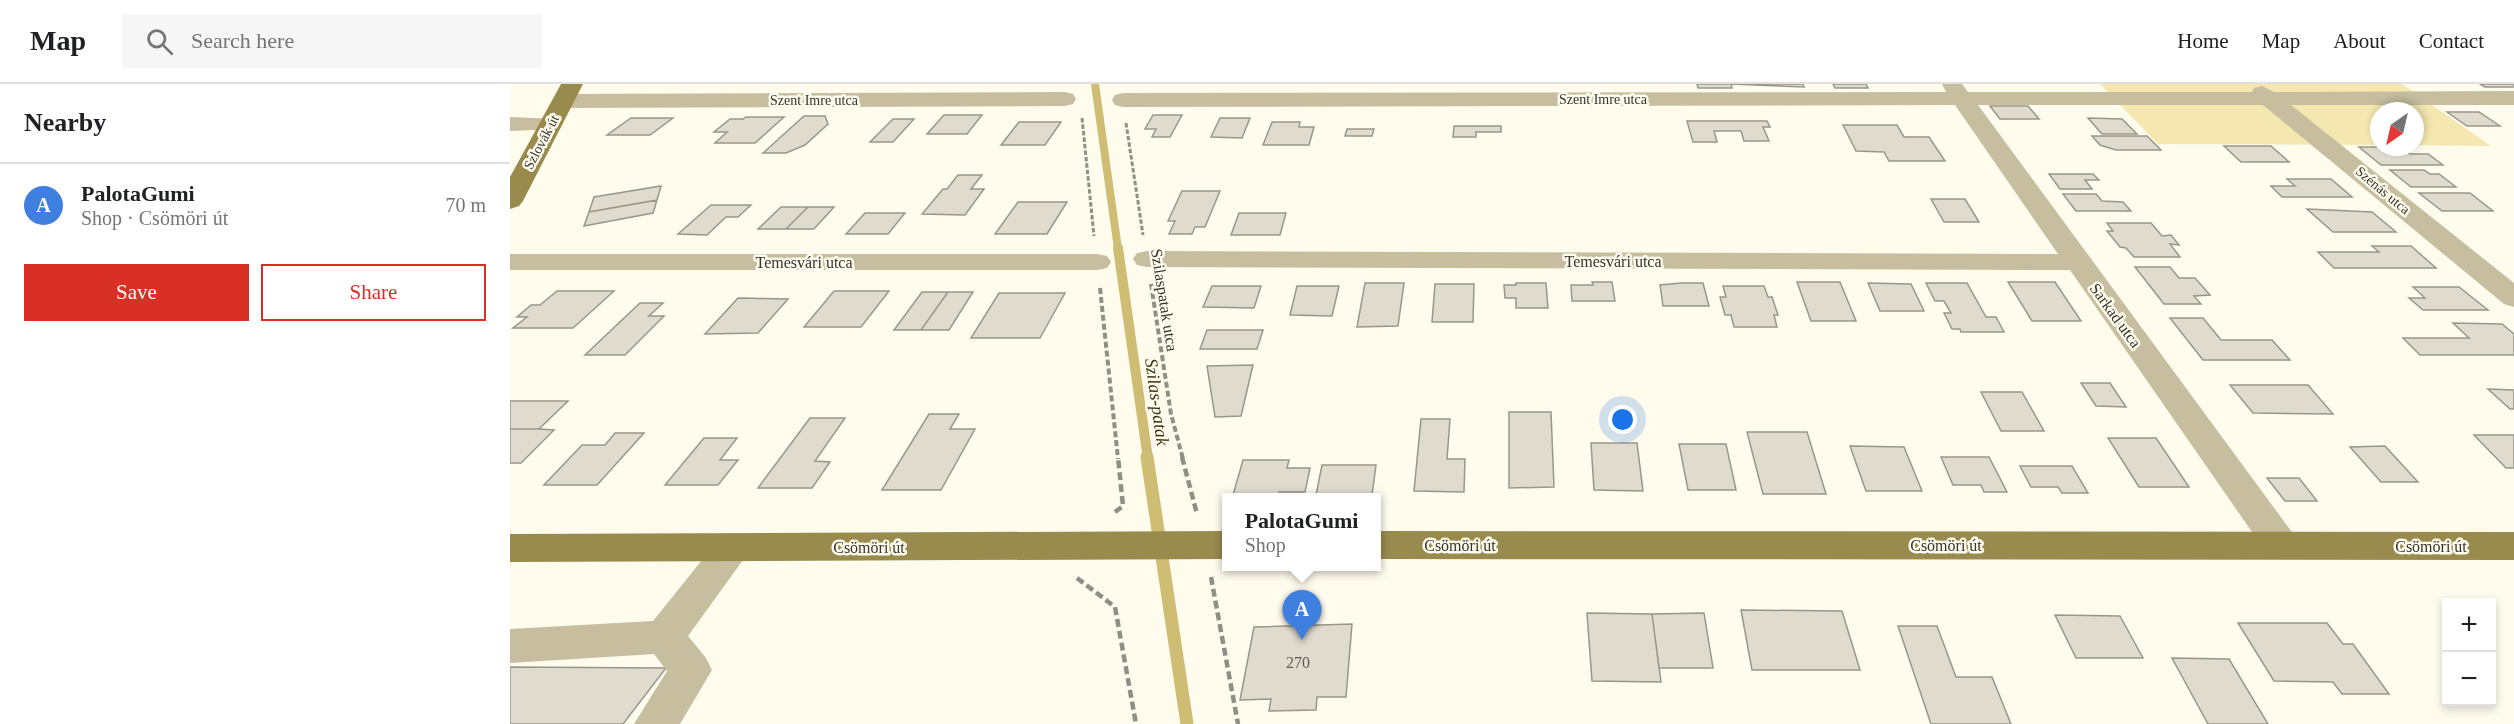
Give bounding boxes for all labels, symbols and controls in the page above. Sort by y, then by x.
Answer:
search box [122,14,542,68]
text: Map [30,25,86,56]
icon: search [143,25,176,58]
text: Search here [191,28,294,53]
text: Home [2177,29,2229,53]
text: Map [2262,29,2300,53]
text: About [2333,29,2386,53]
text: Contact [2419,29,2484,53]
street label: Szent Imre utca [1559,92,1648,107]
street label: Szent Imre utca [770,93,859,108]
north arrow [2370,102,2424,156]
text: Nearby [24,108,106,137]
street label: Szlovák út [521,112,562,172]
street label: Szénás utca [2353,164,2413,218]
text: PalotaGumi [81,181,195,206]
text: A [36,194,51,216]
text: 70 m [445,194,486,216]
text: Shop · Csömöri út [81,207,228,229]
street label: Szilaspatak utca [1147,248,1181,353]
street label: Temesvári utca [1564,253,1662,270]
street label: Temesvári utca [755,254,853,271]
button: Save [24,264,249,321]
button: Share [261,264,486,321]
street label: Sarkad utca [2087,280,2145,351]
water label: Szilas-patak [1141,357,1173,448]
your location [1608,405,1637,434]
popup [1222,493,1381,571]
text: PalotaGumi [1245,508,1358,533]
text: Shop [1245,534,1286,556]
street label: Csömöri út [1424,537,1496,554]
street label: Csömöri út [1910,537,1982,554]
street label: Csömöri út [2395,538,2467,555]
street label: Csömöri út [833,539,905,556]
pin: A [1282,590,1322,640]
map controls [2442,598,2496,706]
button: + [2442,598,2496,652]
button: − [2442,652,2496,706]
house number: 270 [1286,654,1310,671]

